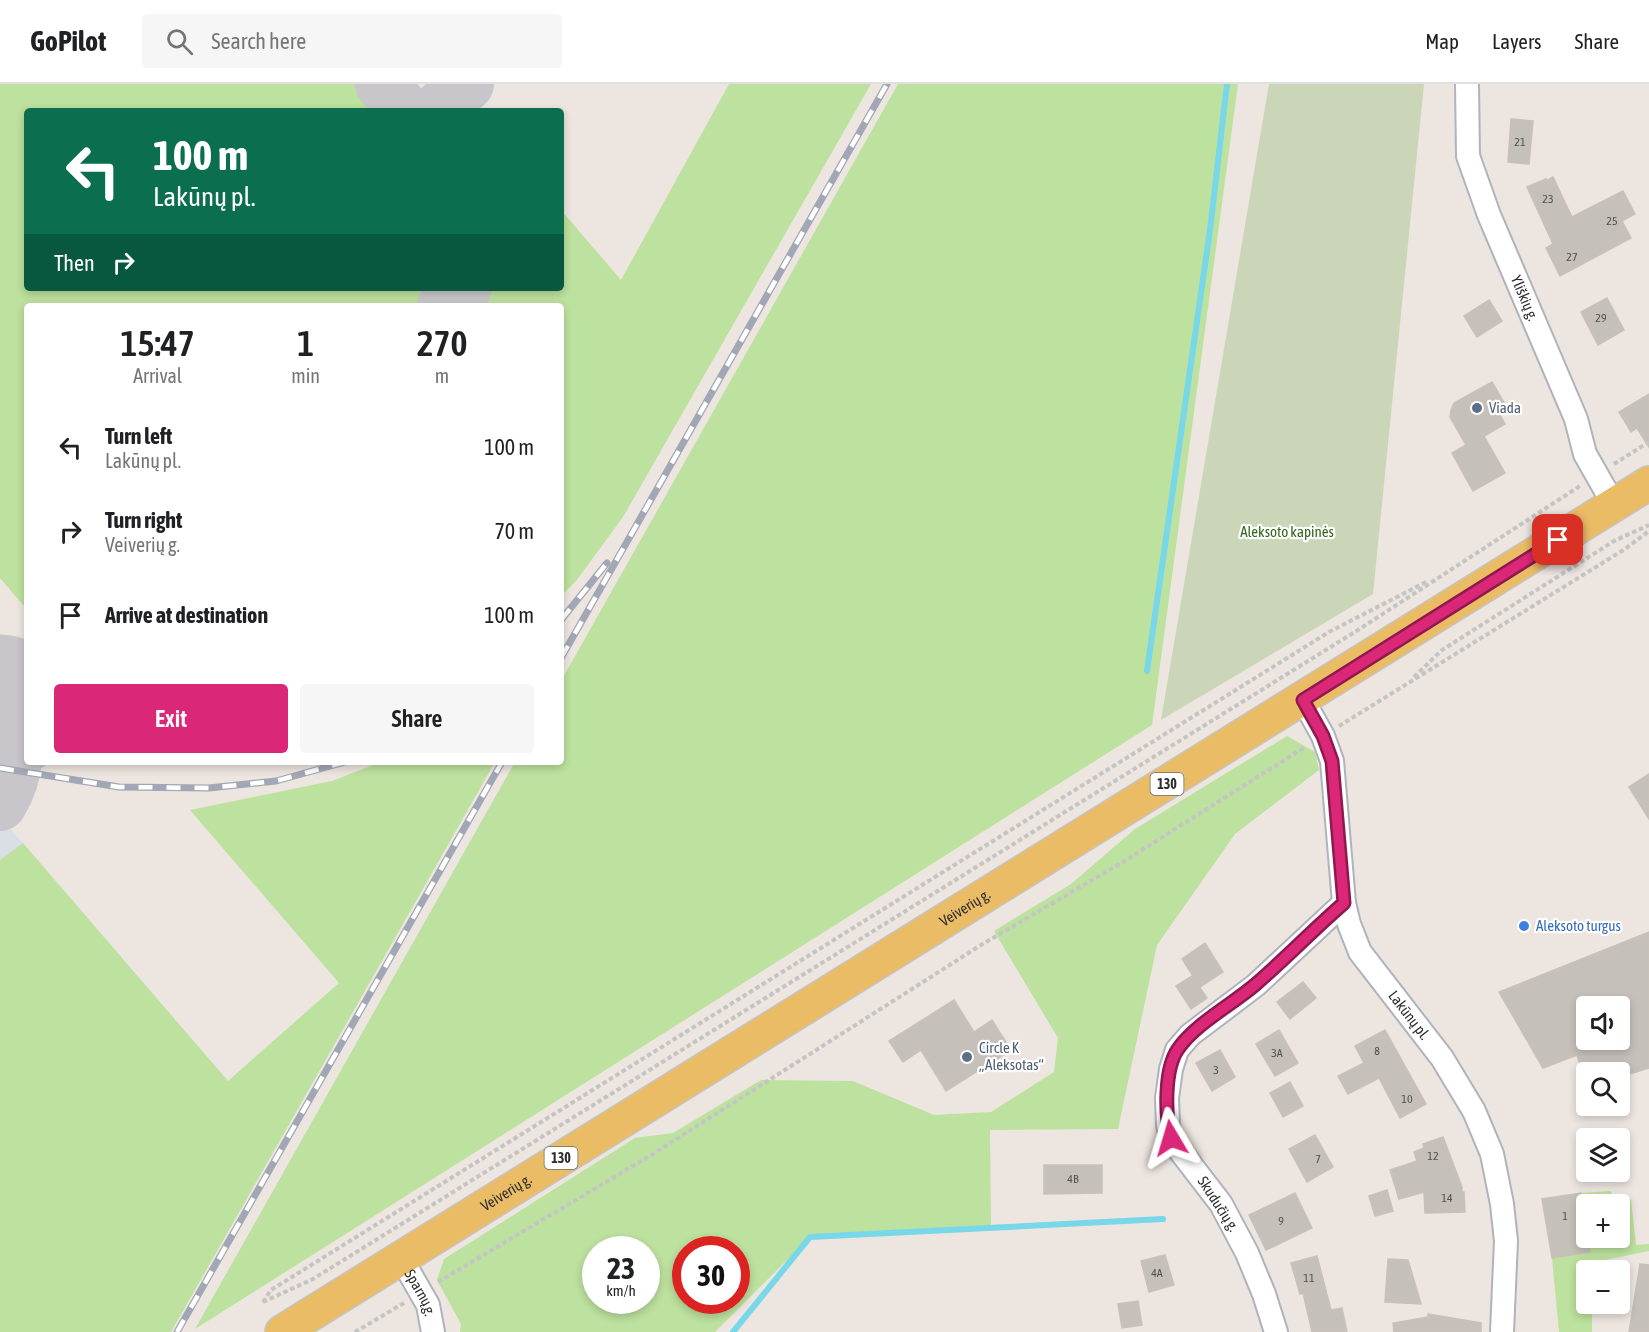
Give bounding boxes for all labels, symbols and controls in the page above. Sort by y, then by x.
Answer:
search box [142,14,562,68]
text: GoPilot [30,25,106,57]
icon: search [163,25,196,58]
text: Search here [211,28,306,54]
text: Map [1425,29,1459,53]
text: Layers [1492,29,1542,53]
text: Share [1575,29,1619,53]
text: 100 m [153,131,248,179]
icon: left [54,132,132,210]
house number: 21 [1514,135,1526,149]
text: Lakūnų pl. [153,181,256,212]
house number: 23 [1542,192,1554,206]
house number: 25 [1606,214,1618,228]
icon: right [107,246,140,279]
text: Then [54,250,95,276]
house number: 27 [1566,250,1578,264]
street label: Yliškių g. [1508,273,1542,323]
house number: 29 [1595,311,1607,325]
text: 15:47 [121,322,195,364]
text: 1 [297,322,314,364]
text: 270 [417,322,467,364]
text: Arrival [133,364,182,387]
text: min [291,364,320,387]
text: m [435,364,449,387]
place label: Viada [1489,399,1521,416]
marker: Viada [1470,401,1484,415]
text: Turn left [105,423,172,449]
icon: left [54,431,87,464]
text: 100 m [484,434,534,460]
text: Lakūnų pl. [105,449,181,472]
text: Turn right [105,507,182,533]
pin [1532,514,1583,565]
icon: right [54,515,87,548]
text: 70 m [494,518,534,544]
park label: Aleksoto kapinės [1240,523,1334,540]
icon: arrive [1541,523,1574,556]
text: Veiverių g. [105,533,180,556]
icon: arrive [54,599,87,632]
text: Arrive at destination [105,602,268,628]
text: 100 m [484,602,534,628]
button: Exit [54,684,288,753]
button: Share [300,684,534,753]
road number: 130 [1150,773,1184,795]
street label: Veiverių g. [936,885,993,929]
place label: Aleksoto turgus [1536,917,1621,934]
marker: Aleksoto turgus [1517,919,1531,933]
street label: Lakūnų pl. [1385,987,1434,1043]
map controls [1576,996,1630,1314]
button: sound [1576,996,1630,1050]
place label: Circle K „Aleksotas“ [979,1039,1044,1073]
house number: 8 [1374,1044,1380,1058]
house number: 3A [1271,1046,1283,1060]
marker: Circle K „Aleksotas“ [960,1050,974,1064]
button: search [1576,1062,1630,1116]
house number: 3 [1213,1063,1219,1077]
house number: 10 [1401,1092,1413,1106]
position arrow [1139,1106,1203,1170]
button: layers [1576,1128,1630,1182]
road number: 130 [544,1147,578,1169]
house number: 12 [1427,1149,1439,1163]
house number: 7 [1315,1152,1321,1166]
street label: Veiverių g. [478,1170,535,1214]
house number: 4B [1067,1172,1079,1186]
street label: Skudučių g. [1194,1173,1243,1235]
house number: 14 [1441,1191,1453,1205]
button: + [1576,1194,1630,1248]
house number: 1 [1562,1209,1568,1223]
house number: 9 [1278,1214,1284,1228]
speed limit sign: 30 [672,1236,750,1314]
text: 23 [607,1251,635,1285]
button: − [1576,1260,1630,1314]
street label: Sparnų g. [401,1266,439,1318]
house number: 4A [1151,1266,1163,1280]
house number: 11 [1303,1271,1315,1285]
text: km/h [606,1282,636,1299]

